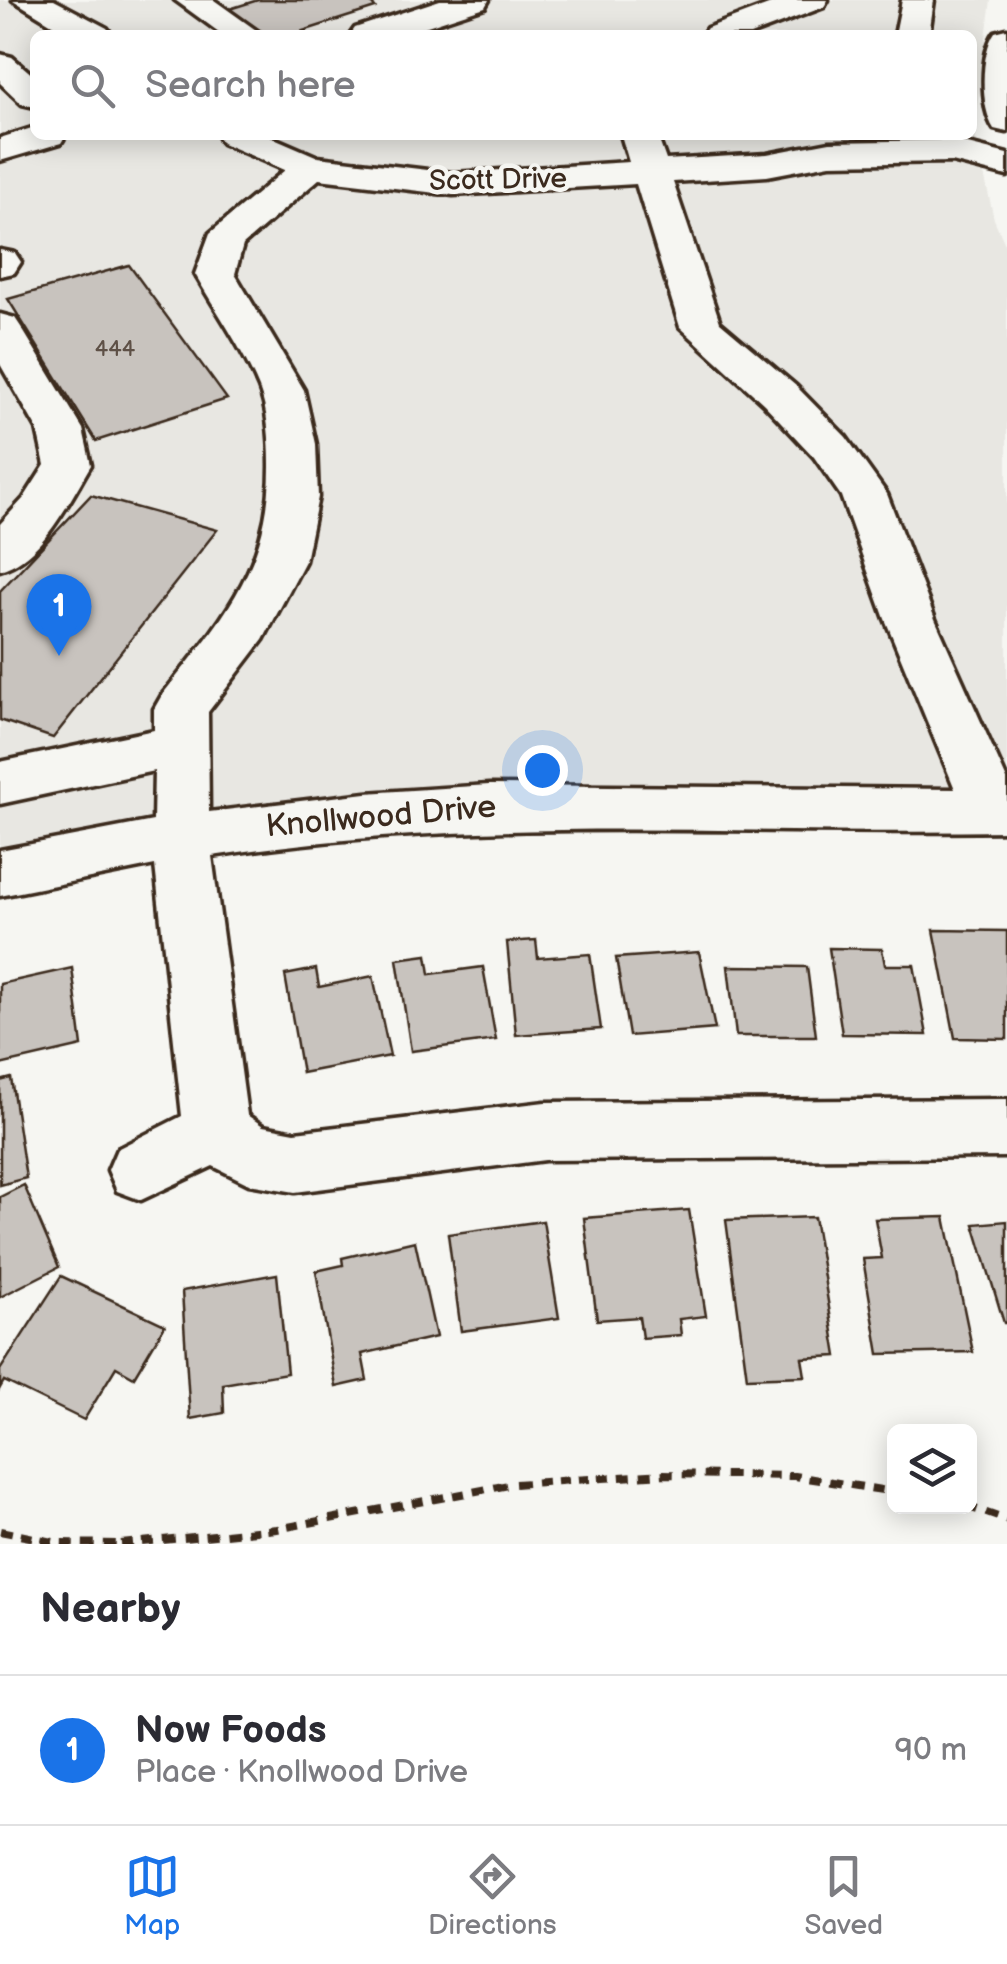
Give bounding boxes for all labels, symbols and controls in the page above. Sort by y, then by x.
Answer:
search box [30,30,977,140]
icon: search [65,58,120,113]
text: Search here [145,63,356,108]
street label: Scott Drive [429,162,567,198]
house number: 444 [95,336,136,363]
pin: 1 [27,574,92,656]
your location [517,745,568,796]
street label: Knollwood Drive [264,788,498,846]
map controls [887,1424,977,1514]
button: layers [887,1424,977,1514]
text: Nearby [40,1584,180,1635]
text: Now Foods [135,1708,326,1753]
text: 1 [66,1731,79,1770]
text: 90 m [895,1731,967,1770]
text: Place · Knollwood Drive [135,1753,468,1792]
tab: Map [124,1849,180,1942]
tab: Directions [428,1849,557,1942]
tab: Saved [805,1849,883,1942]

